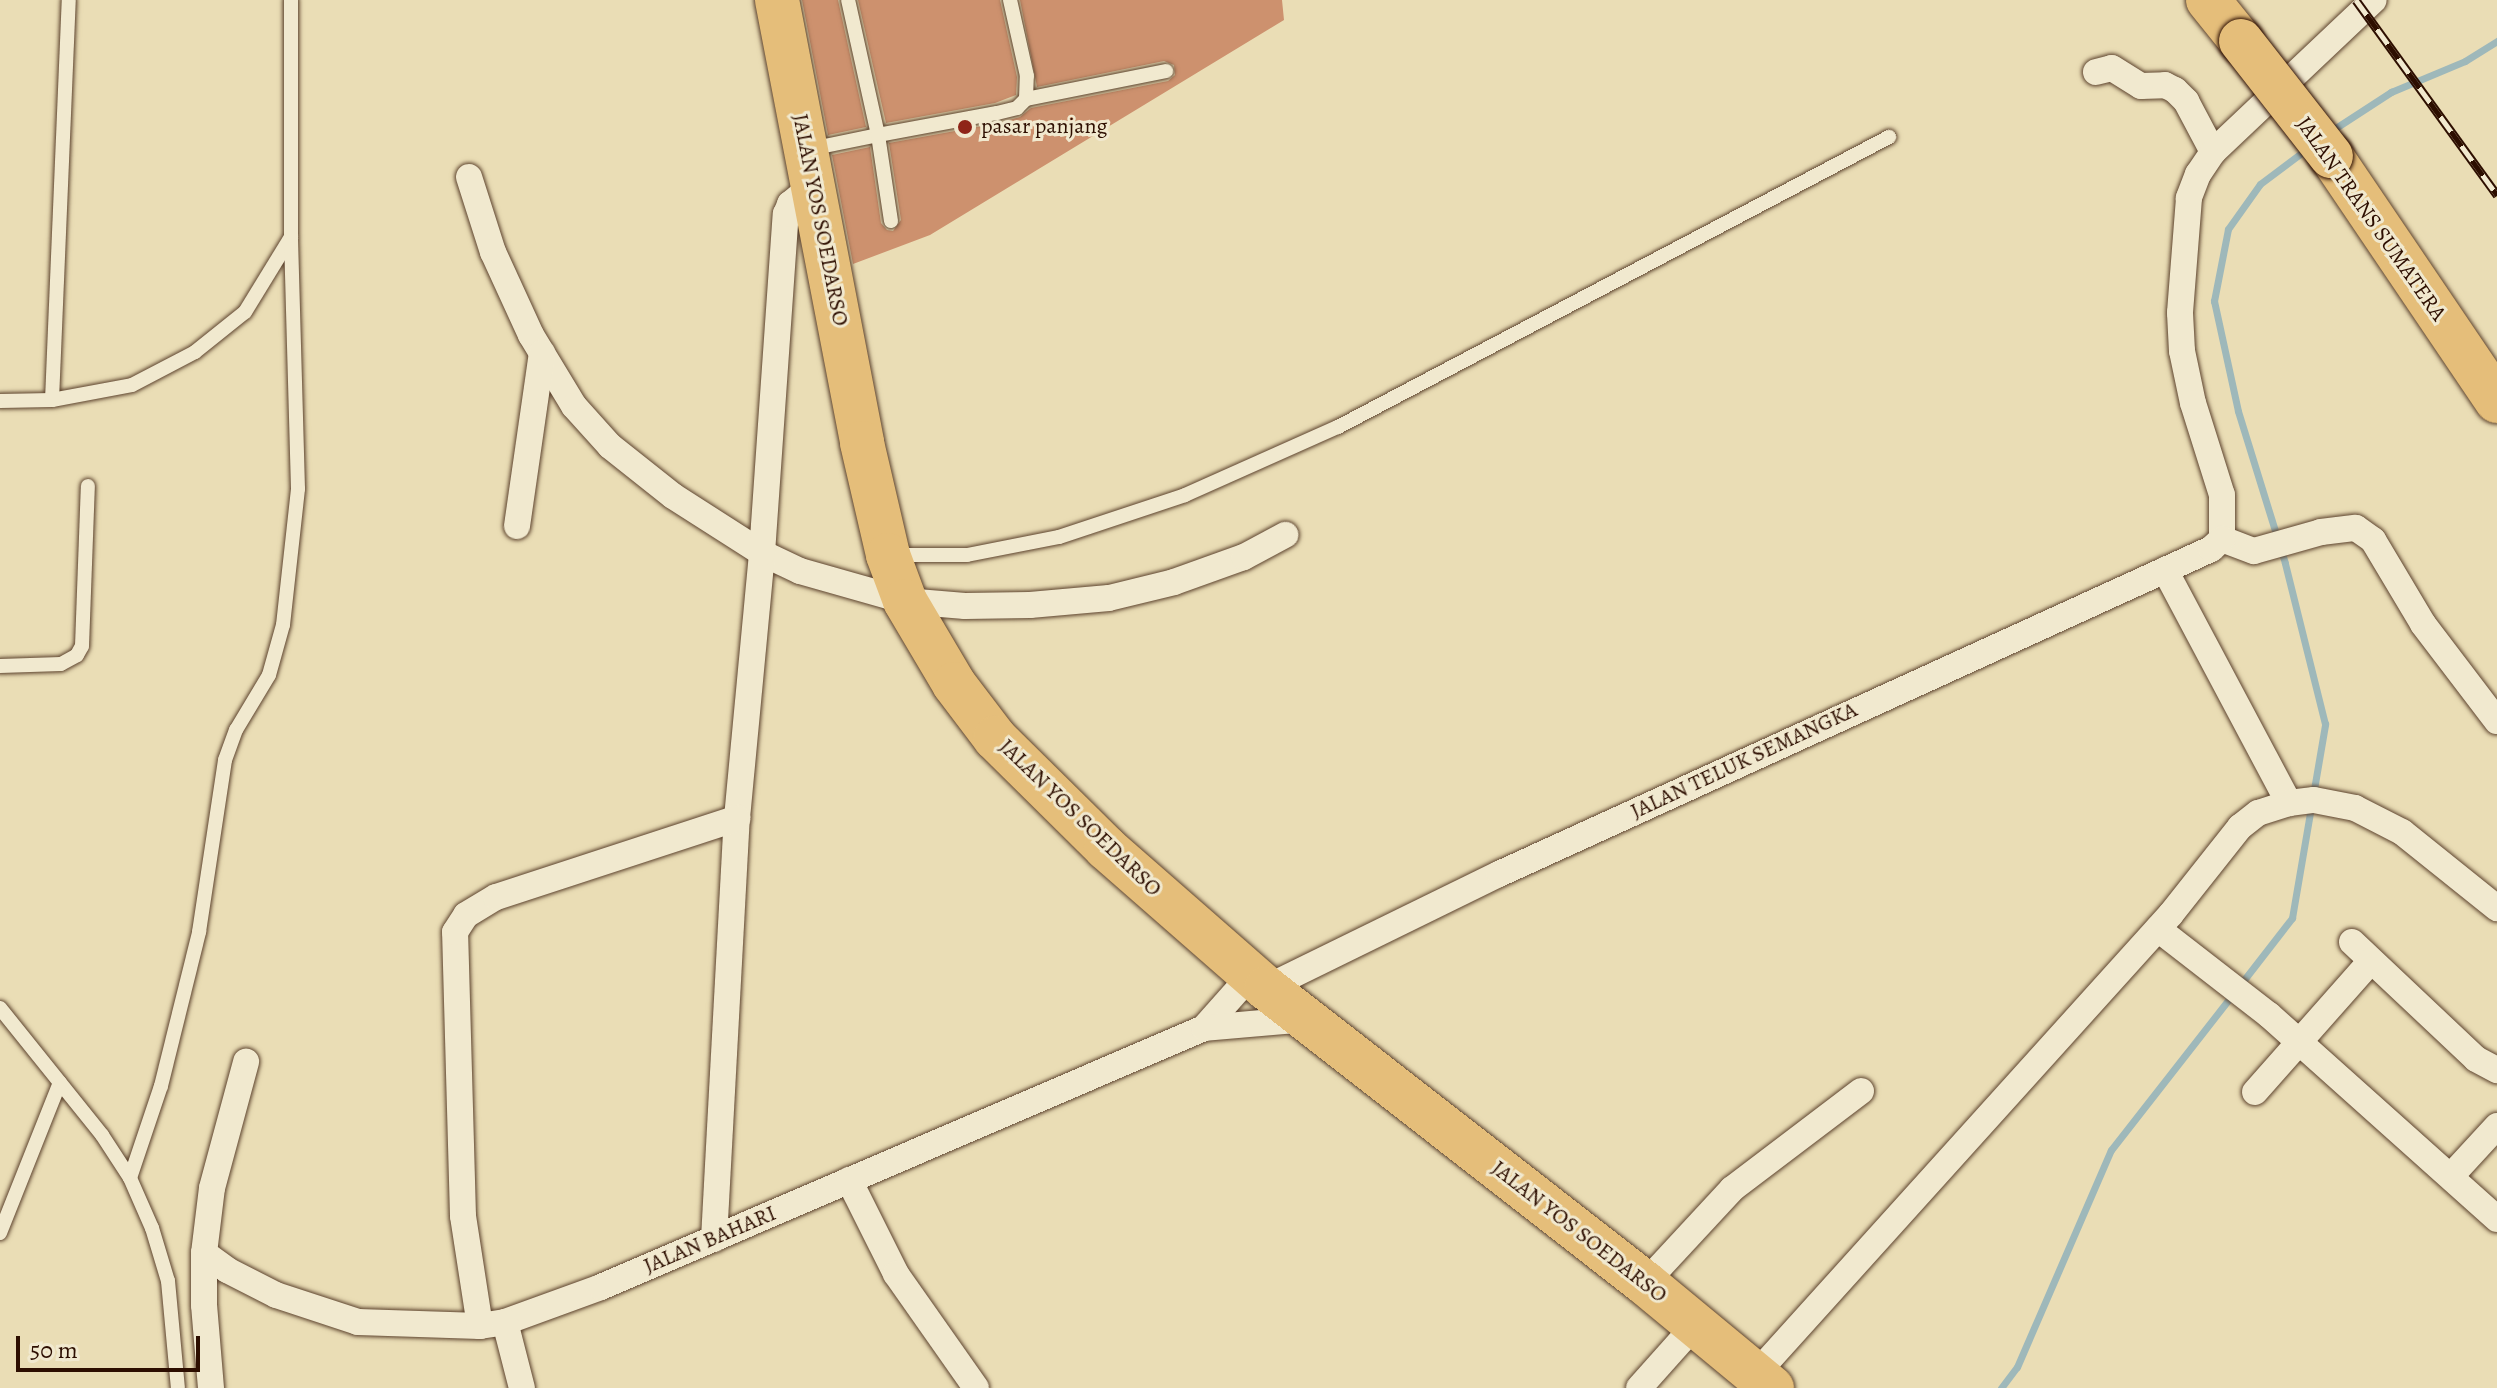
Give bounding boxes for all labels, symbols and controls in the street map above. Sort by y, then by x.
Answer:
street label: JALAN YOS SOEDARSO [786,112,854,328]
street label: JALAN TRANS SUMATERA [2290,112,2452,326]
place label: pasar panjang [981,114,1107,140]
marker: pasar panjang [956,118,974,136]
street label: JALAN TELUK SEMANGKA [1627,697,1861,825]
street label: JALAN YOS SOEDARSO [993,734,1167,902]
street label: JALAN YOS SOEDARSO [1486,1155,1672,1309]
street label: JALAN BAHARI [640,1200,780,1280]
scale bar [20,1320,204,1370]
text: 50 m [30,1334,78,1366]

